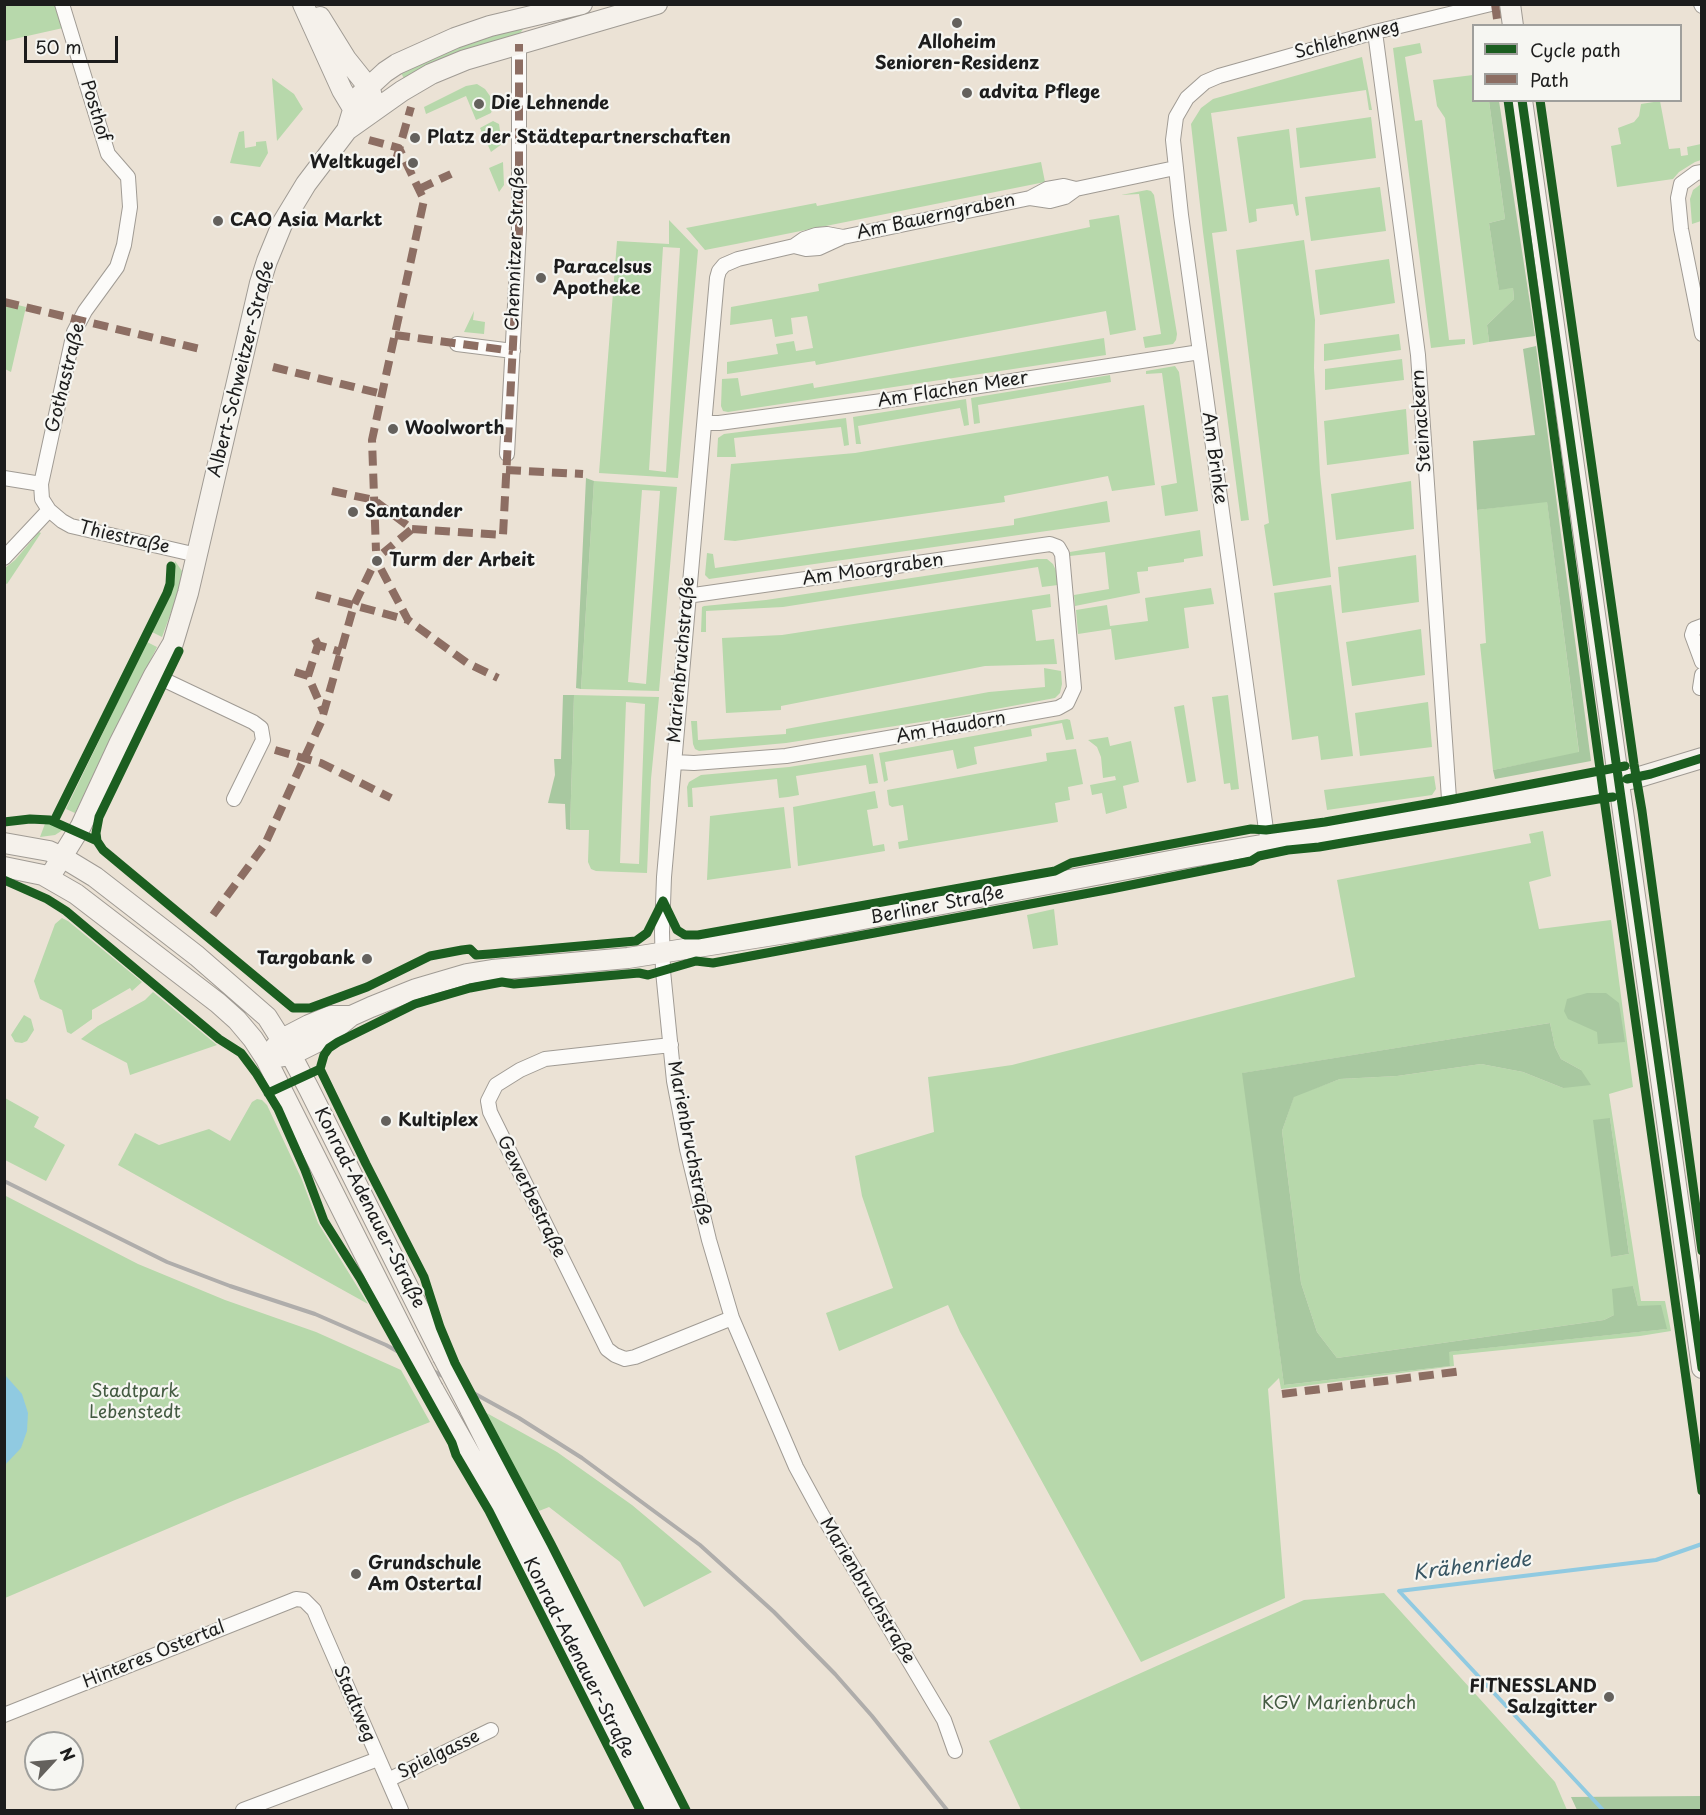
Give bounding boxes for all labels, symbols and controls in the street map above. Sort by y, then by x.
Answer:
marker: Alloheim Senioren-Residenz [950,16,964,30]
street label: Schlehenweg [1292,16,1402,64]
scale bar [27,24,122,62]
legend [1472,24,1682,102]
place label: Alloheim Senioren-Residenz [875,32,1039,74]
text: 50 m [35,33,82,60]
text: Cycle path [1530,36,1621,63]
text: Path [1530,66,1569,93]
street label: Posthof [75,78,115,144]
place label: advita Pflege [979,82,1100,104]
marker: advita Pflege [960,86,974,100]
place label: Die Lehnende [491,93,609,115]
marker: Die Lehnende [472,97,486,111]
place label: Platz der Städtepartnerschaften [427,127,731,149]
marker: Platz der Städtepartnerschaften [408,131,422,145]
place label: Weltkugel [310,152,401,174]
marker: Weltkugel [406,156,420,170]
street label: Chemnitzer Straße [502,167,530,331]
street label: Am Bauerngraben [855,190,1017,244]
place label: CAO Asia Markt [230,210,383,232]
marker: CAO Asia Markt [211,214,225,228]
place label: Paracelsus Apotheke [553,257,652,300]
street label: Albert-Schweitzer-Straße [205,258,279,480]
marker: Paracelsus Apotheke [534,271,548,285]
street label: Gothastraße [42,321,90,435]
street label: Am Flachen Meer [876,367,1030,413]
street label: Steinackern [1408,369,1436,473]
street label: Am Brinke [1197,411,1231,505]
place label: Woolworth [405,418,504,440]
marker: Woolworth [386,422,400,436]
place label: Santander [365,501,462,523]
marker: Santander [346,505,360,519]
street label: Thiestraße [76,517,172,559]
street label: Am Moorgraben [801,549,945,591]
place label: Turm der Arbeit [389,550,535,572]
marker: Turm der Arbeit [370,554,384,568]
street label: Marienbruchstraße [664,576,700,744]
street label: Am Haudorn [894,708,1008,748]
street label: Berliner Straße [868,882,1006,930]
place label: Targobank [257,948,355,970]
marker: Targobank [360,952,374,966]
street label: Marienbruchstraße [662,1059,716,1227]
street label: Konrad-Adenauer-Straße [309,1104,429,1312]
place label: Kultiplex [398,1110,478,1132]
marker: Kultiplex [379,1114,393,1128]
street label: Gewerbestraße [492,1132,570,1262]
park label: Stadtpark Lebenstedt [89,1381,181,1424]
street label: Marienbruchstraße [815,1514,919,1668]
water label: Krähenriede [1412,1548,1532,1586]
place label: Grundschule Am Ostertal [368,1553,482,1596]
street label: Konrad-Adenauer-Straße [518,1554,638,1762]
marker: Grundschule Am Ostertal [349,1567,363,1581]
street label: Hinteres Ostertal [80,1617,228,1693]
street label: Stadtweg [328,1662,380,1746]
place label: FITNESSLAND Salzgitter [1469,1676,1597,1718]
marker: FITNESSLAND Salzgitter [1602,1690,1616,1704]
park label: KGV Marienbruch [1262,1693,1416,1715]
street label: Spielgasse [394,1726,484,1784]
north arrow [24,1731,84,1791]
text: N [55,1743,82,1765]

